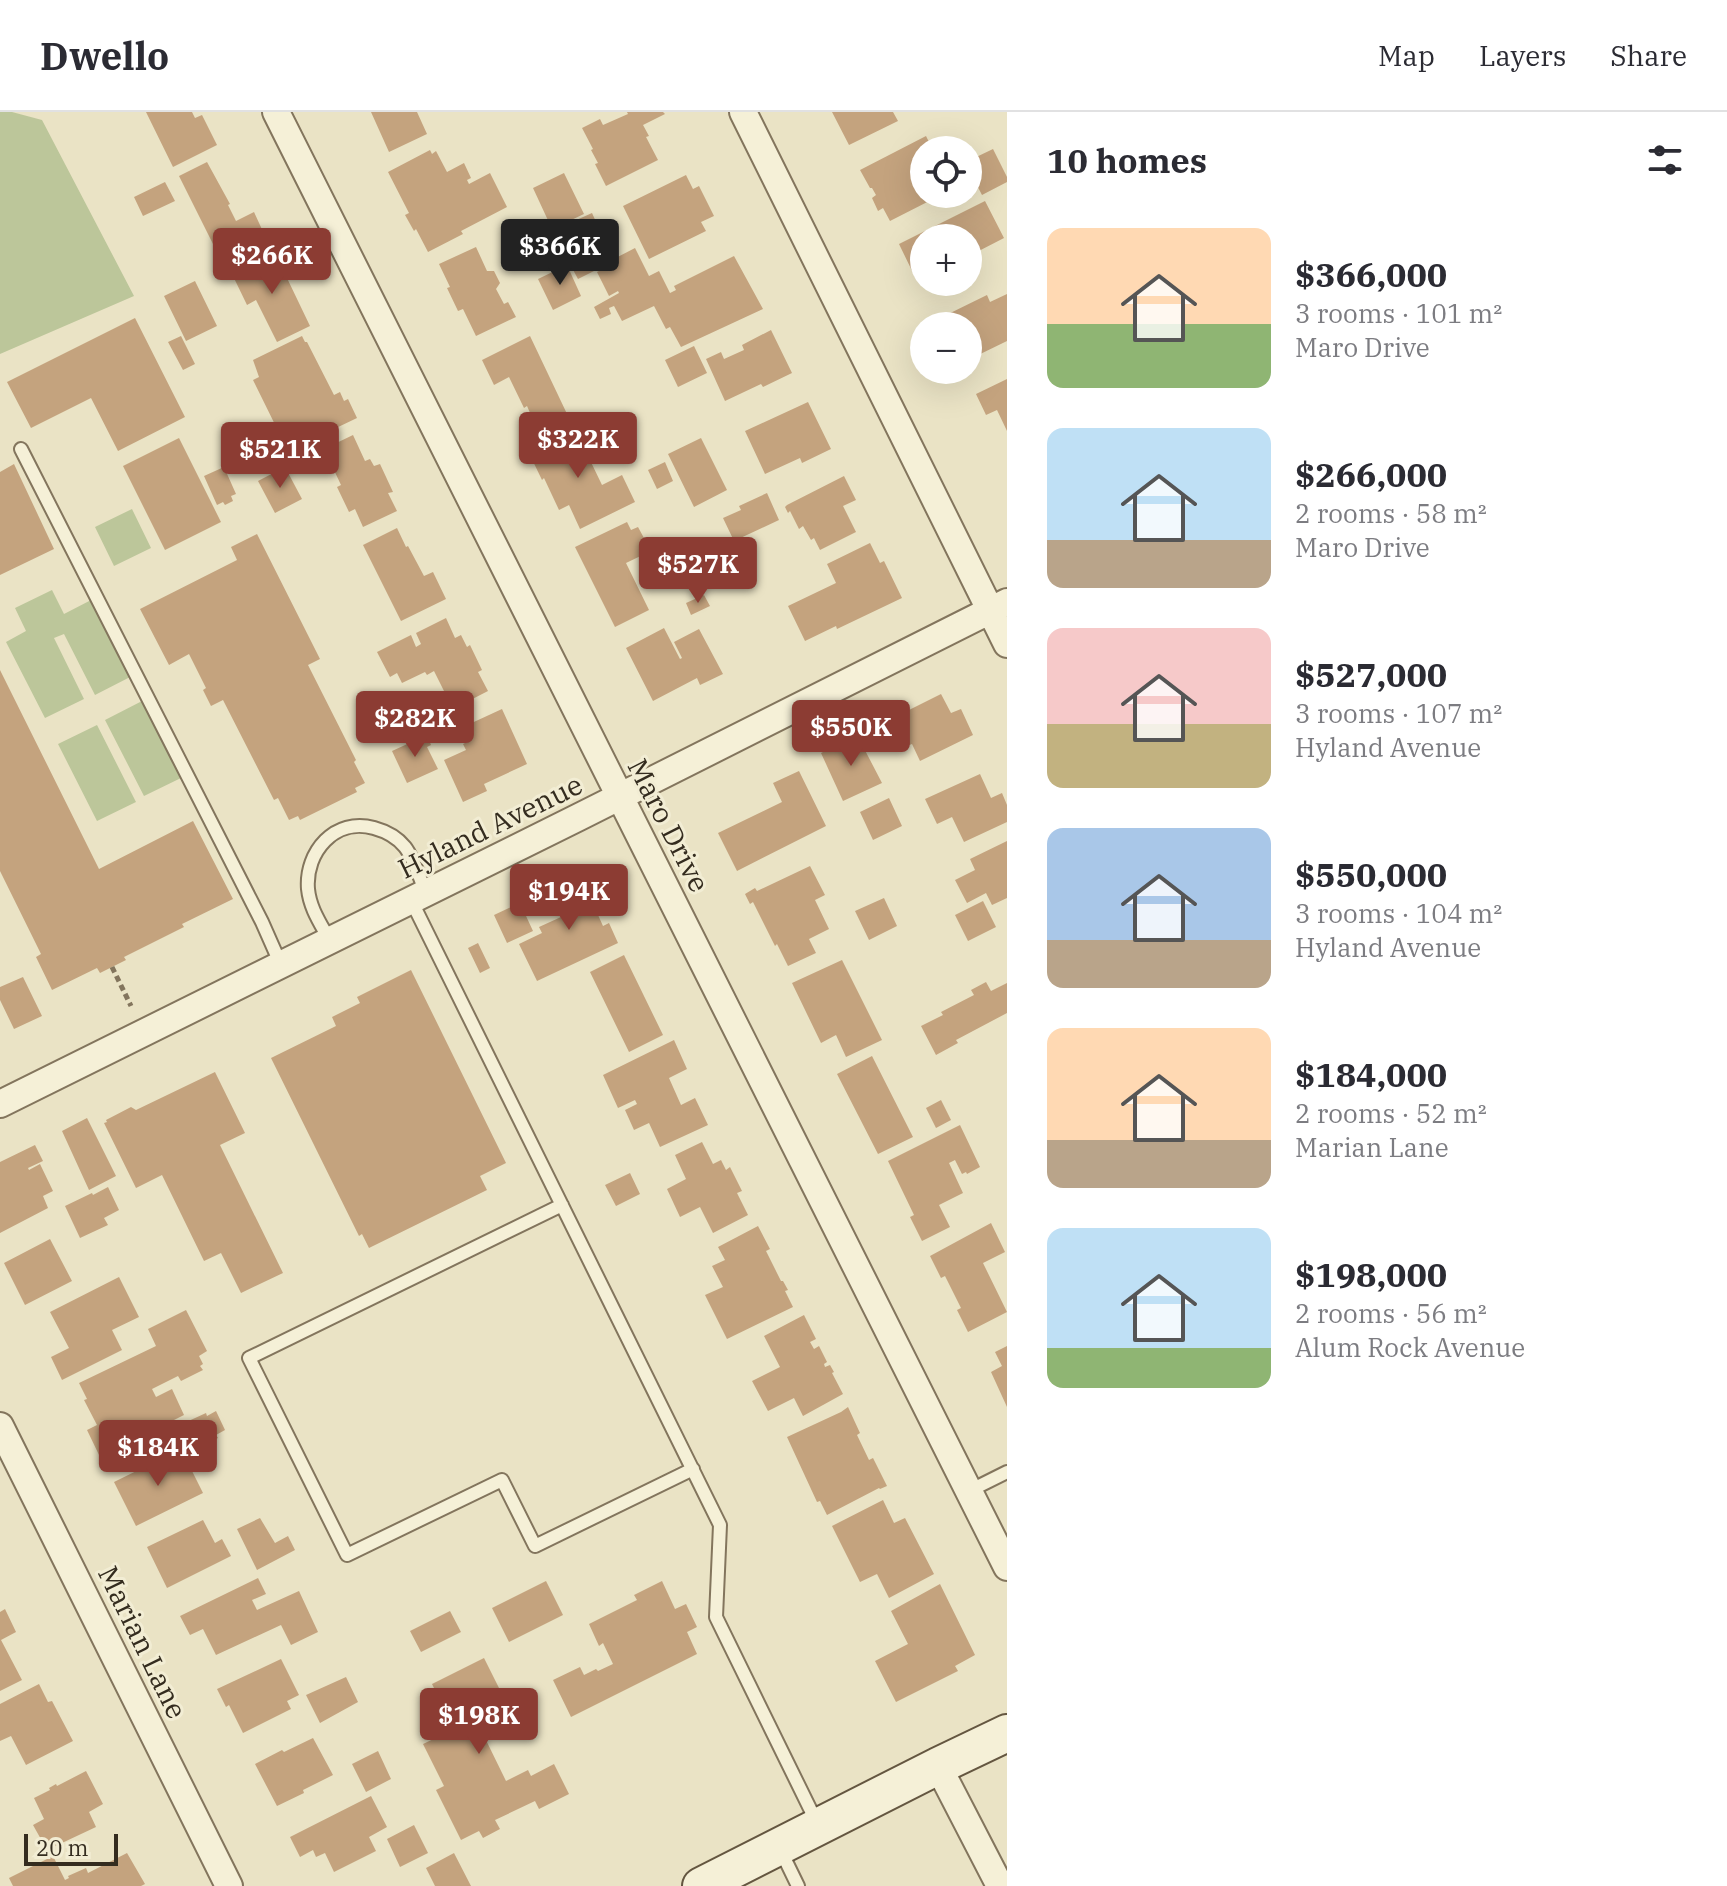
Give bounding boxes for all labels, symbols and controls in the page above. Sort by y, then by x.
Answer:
text: Dwello [40,31,169,80]
text: Map [1378,37,1435,74]
text: Layers [1479,37,1566,74]
text: Share [1610,37,1687,74]
map controls [910,136,982,384]
button: locate [910,136,982,208]
text: 10 homes [1047,138,1207,182]
icon: filters [1643,138,1687,182]
pin: $366K [504,219,616,287]
button: + [910,224,982,296]
pin: $266K [216,228,328,296]
text: $366K [519,228,601,262]
text: $266K [231,237,313,271]
text: $366,000 [1295,252,1447,296]
icon: home [1111,260,1207,356]
text: 3 rooms · 101 m² [1295,296,1502,330]
button: − [910,312,982,384]
text: Maro Drive [1295,330,1430,364]
pin: $322K [522,412,634,480]
text: $322K [537,421,619,455]
pin: $521K [224,422,336,490]
text: $521K [239,431,321,465]
text: $266,000 [1295,452,1447,496]
icon: home [1111,460,1207,556]
text: 2 rooms · 58 m² [1295,496,1487,530]
text: Maro Drive [1295,530,1430,564]
pin: $527K [642,537,754,605]
text: $527K [657,546,739,580]
text: $527,000 [1295,652,1447,696]
icon: home [1111,660,1207,756]
pin: $282K [359,691,471,759]
text: 3 rooms · 107 m² [1295,696,1502,730]
text: $282K [374,700,456,734]
pin: $550K [795,700,907,768]
text: $550K [810,709,892,743]
text: Hyland Avenue [1295,730,1481,764]
street label: Maro Drive [620,752,718,898]
street label: Hyland Avenue [392,765,588,887]
text: $550,000 [1295,852,1447,896]
icon: home [1111,860,1207,956]
pin: $194K [513,864,625,932]
text: $194K [528,873,610,907]
text: 3 rooms · 104 m² [1295,896,1502,930]
text: Hyland Avenue [1295,930,1481,964]
text: $184,000 [1295,1052,1447,1096]
icon: home [1111,1060,1207,1156]
text: 2 rooms · 52 m² [1295,1096,1487,1130]
text: Marian Lane [1295,1130,1449,1164]
text: $198,000 [1295,1252,1447,1296]
icon: home [1111,1260,1207,1356]
text: 2 rooms · 56 m² [1295,1296,1487,1330]
text: Alum Rock Avenue [1295,1330,1525,1364]
pin: $184K [102,1420,214,1488]
text: $184K [117,1429,199,1463]
street label: Marian Lane [90,1560,196,1724]
pin: $198K [423,1688,535,1756]
text: $198K [438,1697,520,1731]
scale bar [24,1830,118,1866]
text: 20 m [36,1833,88,1862]

